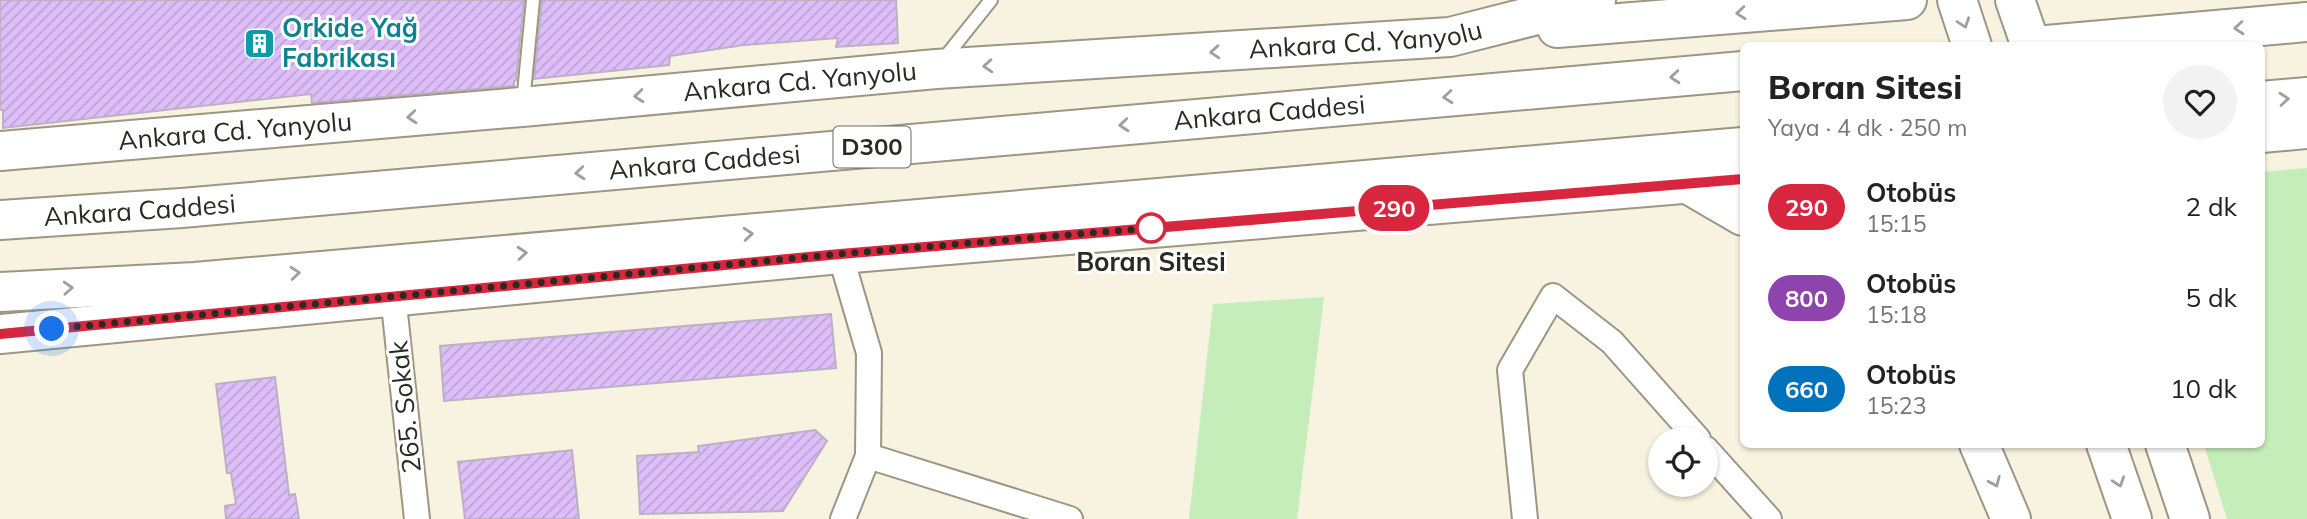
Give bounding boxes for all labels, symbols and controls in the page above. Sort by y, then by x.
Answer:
one-way arrow [1735,5,1746,20]
place label: Orkide Yağ Fabrikası [282,11,418,74]
street label: Ankara Cd. Yanyolu [1248,13,1486,66]
one-way arrow [1956,16,1971,28]
one-way arrow [2233,20,2244,35]
building icon: Orkide Yağ Fabrikası [242,26,276,60]
one-way arrow [1209,44,1220,59]
street label: Ankara Cd. Yanyolu [682,54,918,108]
one-way arrow [982,58,993,73]
button: heart [2163,65,2237,139]
text: Boran Sitesi [1768,66,1962,107]
one-way arrow [1669,69,1680,84]
street label: Ankara Caddesi [1172,87,1367,137]
one-way arrow [633,89,645,104]
one-way arrow [1443,89,1454,104]
one-way arrow [2279,92,2290,107]
street label: Ankara Cd. Yanyolu [117,104,353,157]
one-way arrow [407,109,418,124]
text: Yaya · 4 dk · 250 m [1768,113,1967,142]
one-way arrow [1118,117,1129,132]
road number: D300 [834,127,910,168]
street label: Ankara Caddesi [607,137,802,186]
one-way arrow [574,165,585,180]
text: Otobüs [1866,176,1956,209]
line badge: 290 [1354,185,1434,231]
street label: Ankara Caddesi [43,186,237,233]
text: 2 dk [2186,190,2237,223]
text: 290 [1785,192,1828,222]
text: 290 [1372,193,1416,223]
text: 15:15 [1866,209,1926,238]
marker: Boran Sitesi [1136,213,1166,243]
one-way arrow [743,227,754,242]
place label: Boran Sitesi [1076,245,1226,278]
one-way arrow [517,246,528,261]
one-way arrow [290,266,301,281]
text: Otobüs [1866,267,1956,300]
one-way arrow [63,281,74,296]
text: 5 dk [2186,281,2237,314]
text: 800 [1785,283,1828,313]
text: 15:18 [1866,300,1926,329]
your location [34,311,69,346]
street label: 265. Sokak [381,339,428,475]
text: Otobüs [1866,358,1956,391]
text: 10 dk [2170,372,2237,405]
text: 660 [1785,374,1828,404]
text: 15:23 [1866,391,1926,420]
map controls [1648,427,1718,497]
button: locate [1648,427,1718,497]
one-way arrow [1987,474,2001,487]
one-way arrow [2111,475,2125,487]

